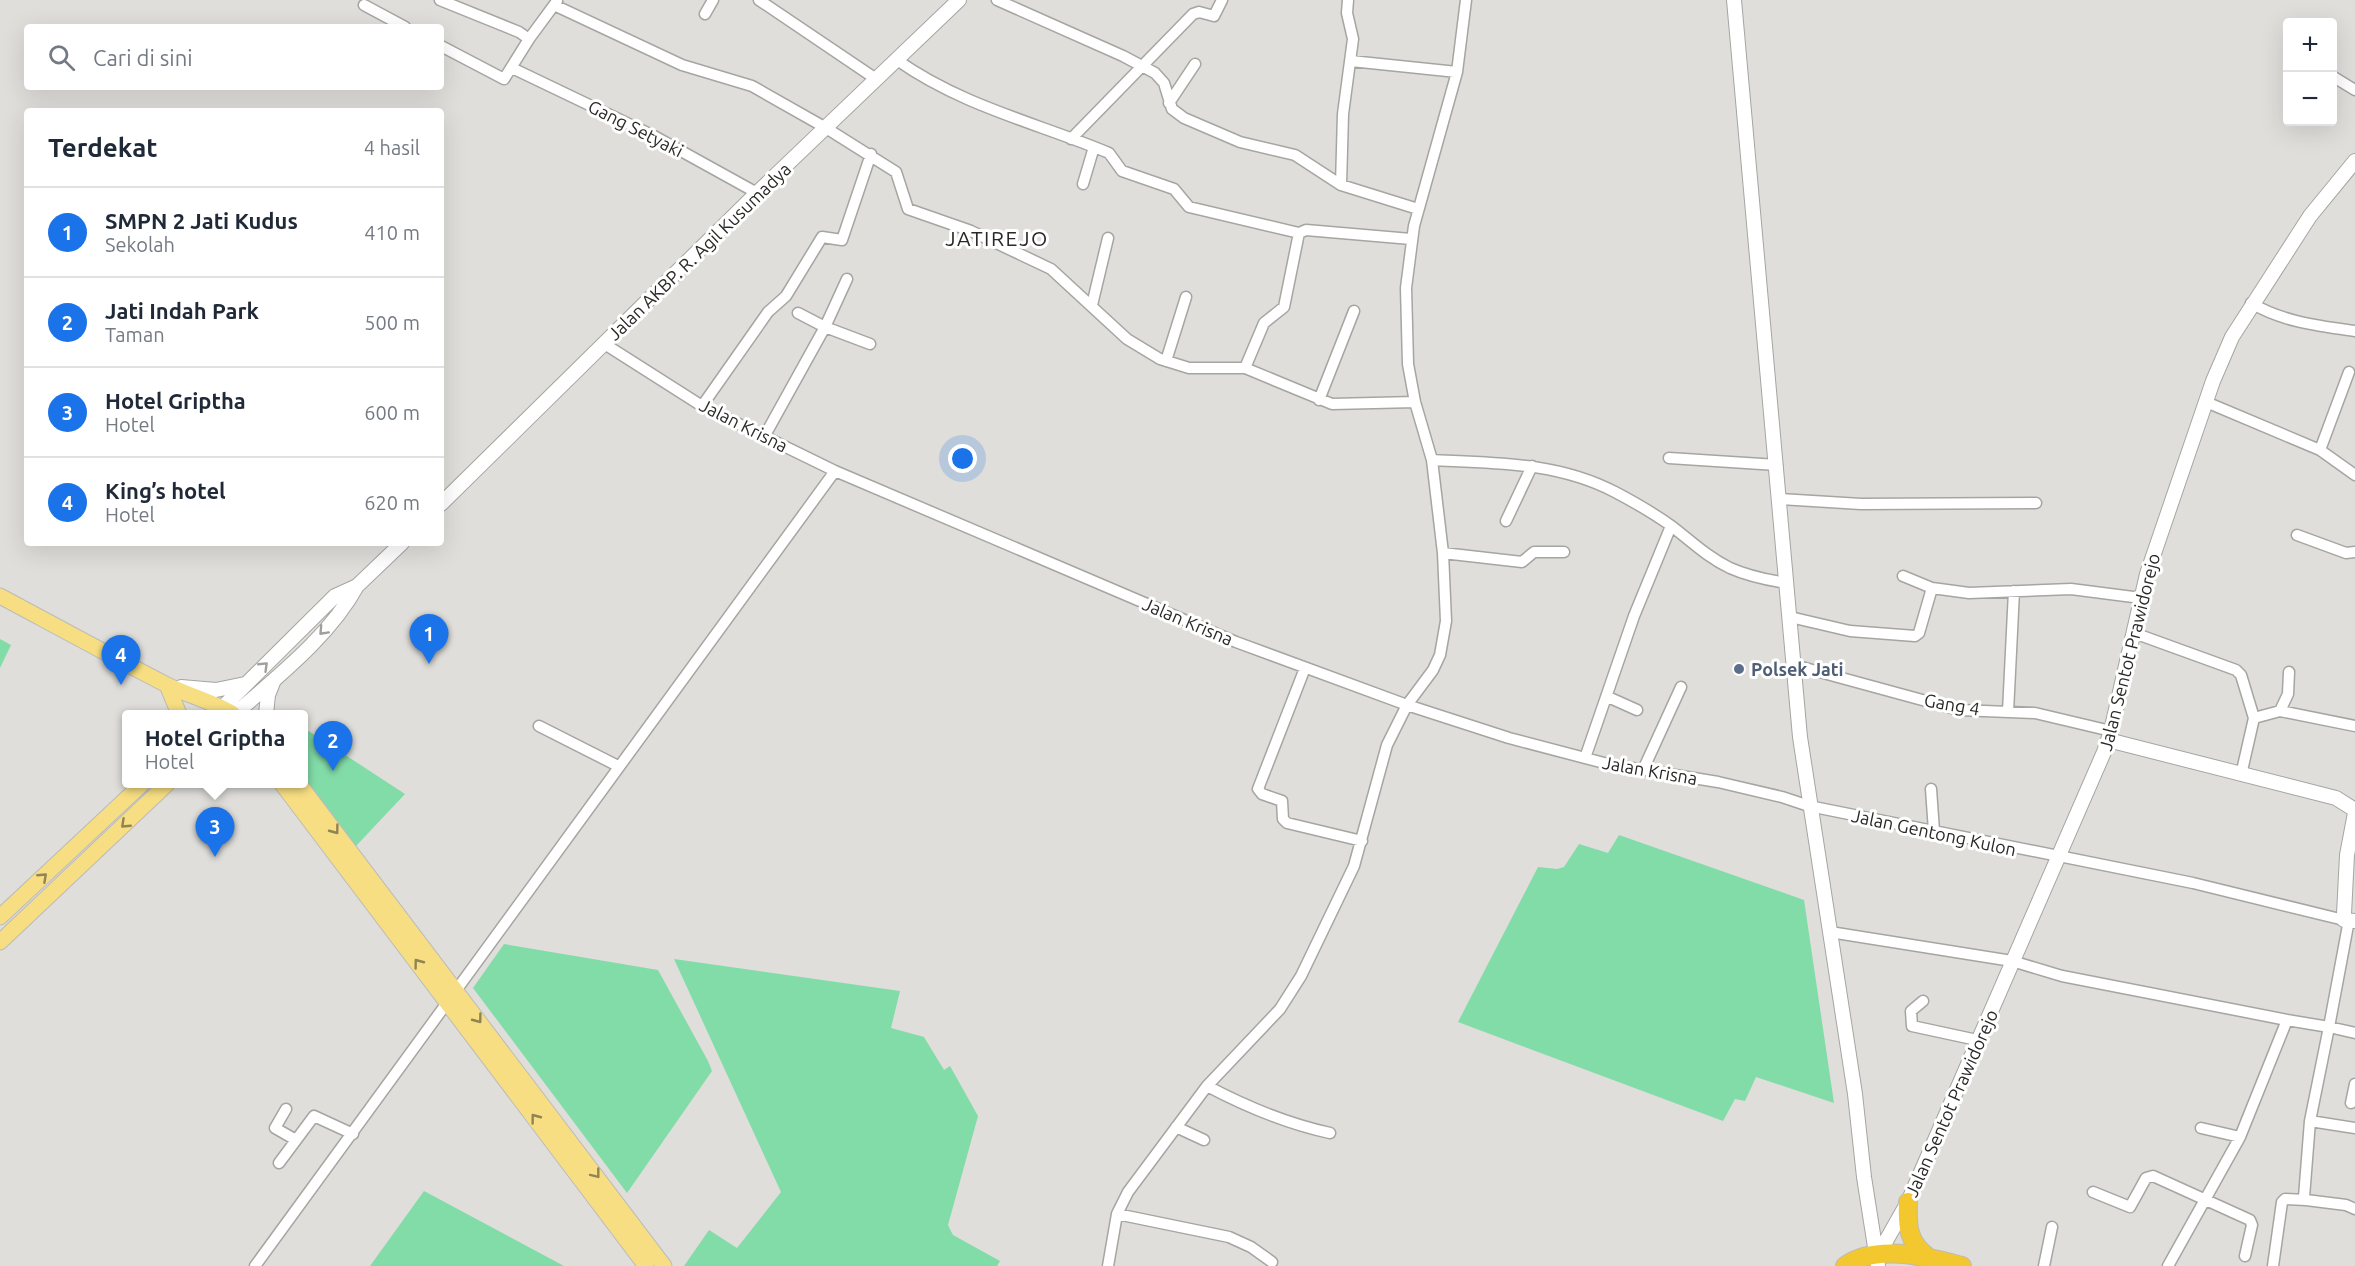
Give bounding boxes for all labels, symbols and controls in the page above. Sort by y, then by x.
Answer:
map controls [2283,18,2337,126]
button: + [2283,18,2337,72]
search box [24,24,444,90]
icon: search [45,41,78,74]
text: Cari di sini [93,45,193,70]
button: − [2283,72,2337,126]
street label: Gang Setyaki [585,96,687,160]
text: Terdekat [48,133,158,162]
text: 4 hasil [364,136,420,159]
street label: Jalan AKBP. R. Agil Kusumadya [603,158,795,344]
text: SMPN 2 Jati Kudus [105,208,298,233]
text: 1 [62,221,73,244]
text: 410 m [364,221,420,244]
district label: JATIREJO [945,226,1049,250]
text: Sekolah [105,233,175,256]
text: Jati Indah Park [105,298,259,323]
text: 2 [62,311,73,334]
text: 500 m [364,311,420,334]
text: Taman [105,323,165,346]
text: Hotel Griptha [105,388,246,413]
street label: Jalan Krisna [697,394,791,456]
text: 3 [62,401,73,424]
text: 600 m [364,401,420,424]
text: Hotel [105,413,155,436]
your location [948,444,977,473]
text: King’s hotel [105,478,226,503]
text: 4 [62,491,73,514]
text: 620 m [364,491,420,514]
text: Hotel [105,503,155,526]
street label: Jalan Sentot Prawidorejo [2095,551,2163,753]
street label: Jalan Krisna [1140,593,1236,649]
pin: 1 [410,614,448,664]
one-way arrow [320,623,331,634]
pin: 4 [102,636,140,685]
place label: Polsek Jati [1751,659,1844,679]
one-way arrow [257,662,268,673]
marker: Polsek Jati [1732,662,1746,676]
street label: Gang 4 [1923,689,1981,719]
popup [122,710,308,788]
pin: 2 [314,722,352,771]
text: Hotel Griptha [145,725,285,750]
text: Hotel [145,750,194,773]
street label: Jalan Krisna [1601,752,1699,788]
street label: Jalan Gentong Kulon [1850,805,2018,859]
pin: 3 [196,808,234,857]
one-way arrow [121,817,131,828]
one-way arrow [327,823,338,834]
one-way arrow [36,873,46,884]
one-way arrow [414,958,425,969]
street label: Jalan Sentot Prawidorejo [1901,1006,2001,1200]
one-way arrow [470,1012,481,1023]
one-way arrow [531,1114,542,1125]
one-way arrow [588,1168,599,1179]

